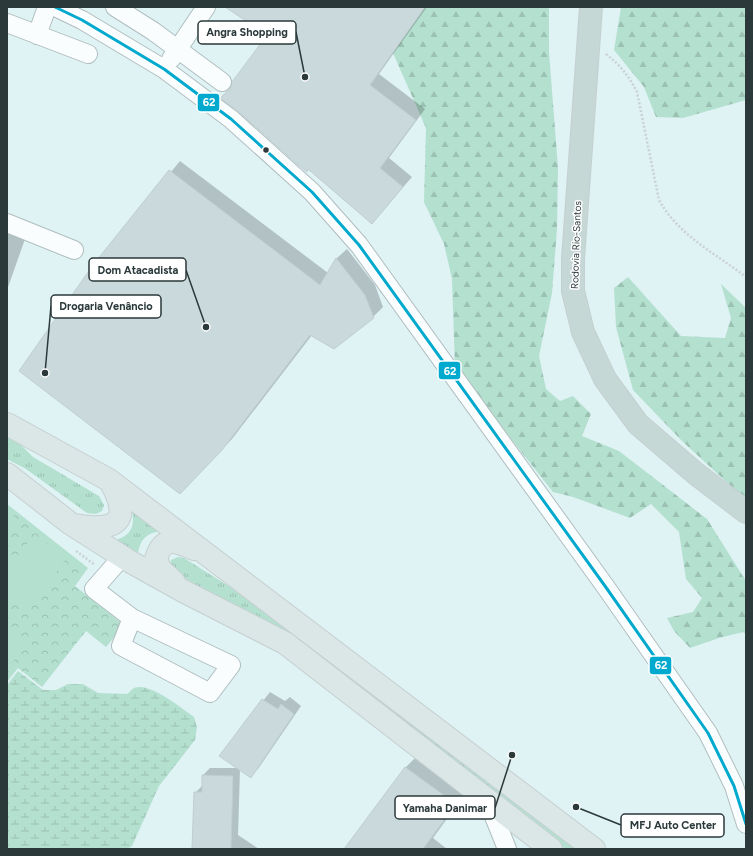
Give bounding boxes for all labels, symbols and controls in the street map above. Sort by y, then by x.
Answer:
callout: Angra Shopping [198,21,296,44]
text: Angra Shopping [206,26,288,39]
line badge: 62 [197,93,220,112]
text: 62 [203,96,215,109]
unlabelled marker [261,145,271,155]
street label: Rodovia Rio-Santos [568,200,584,289]
callout: Dom Atacadista [89,258,186,281]
text: Dom Atacadista [98,264,179,277]
callout: Drogaria Venâncio [51,295,161,318]
text: Drogaria Venâncio [59,300,153,313]
line badge: 62 [438,361,461,380]
text: 62 [444,365,456,378]
line badge: 62 [649,656,672,675]
text: 62 [655,659,667,672]
callout: Yamaha Danimar [395,796,495,819]
text: Yamaha Danimar [403,802,488,815]
callout: MFJ Auto Center [621,814,724,837]
text: MFJ Auto Center [630,819,717,832]

